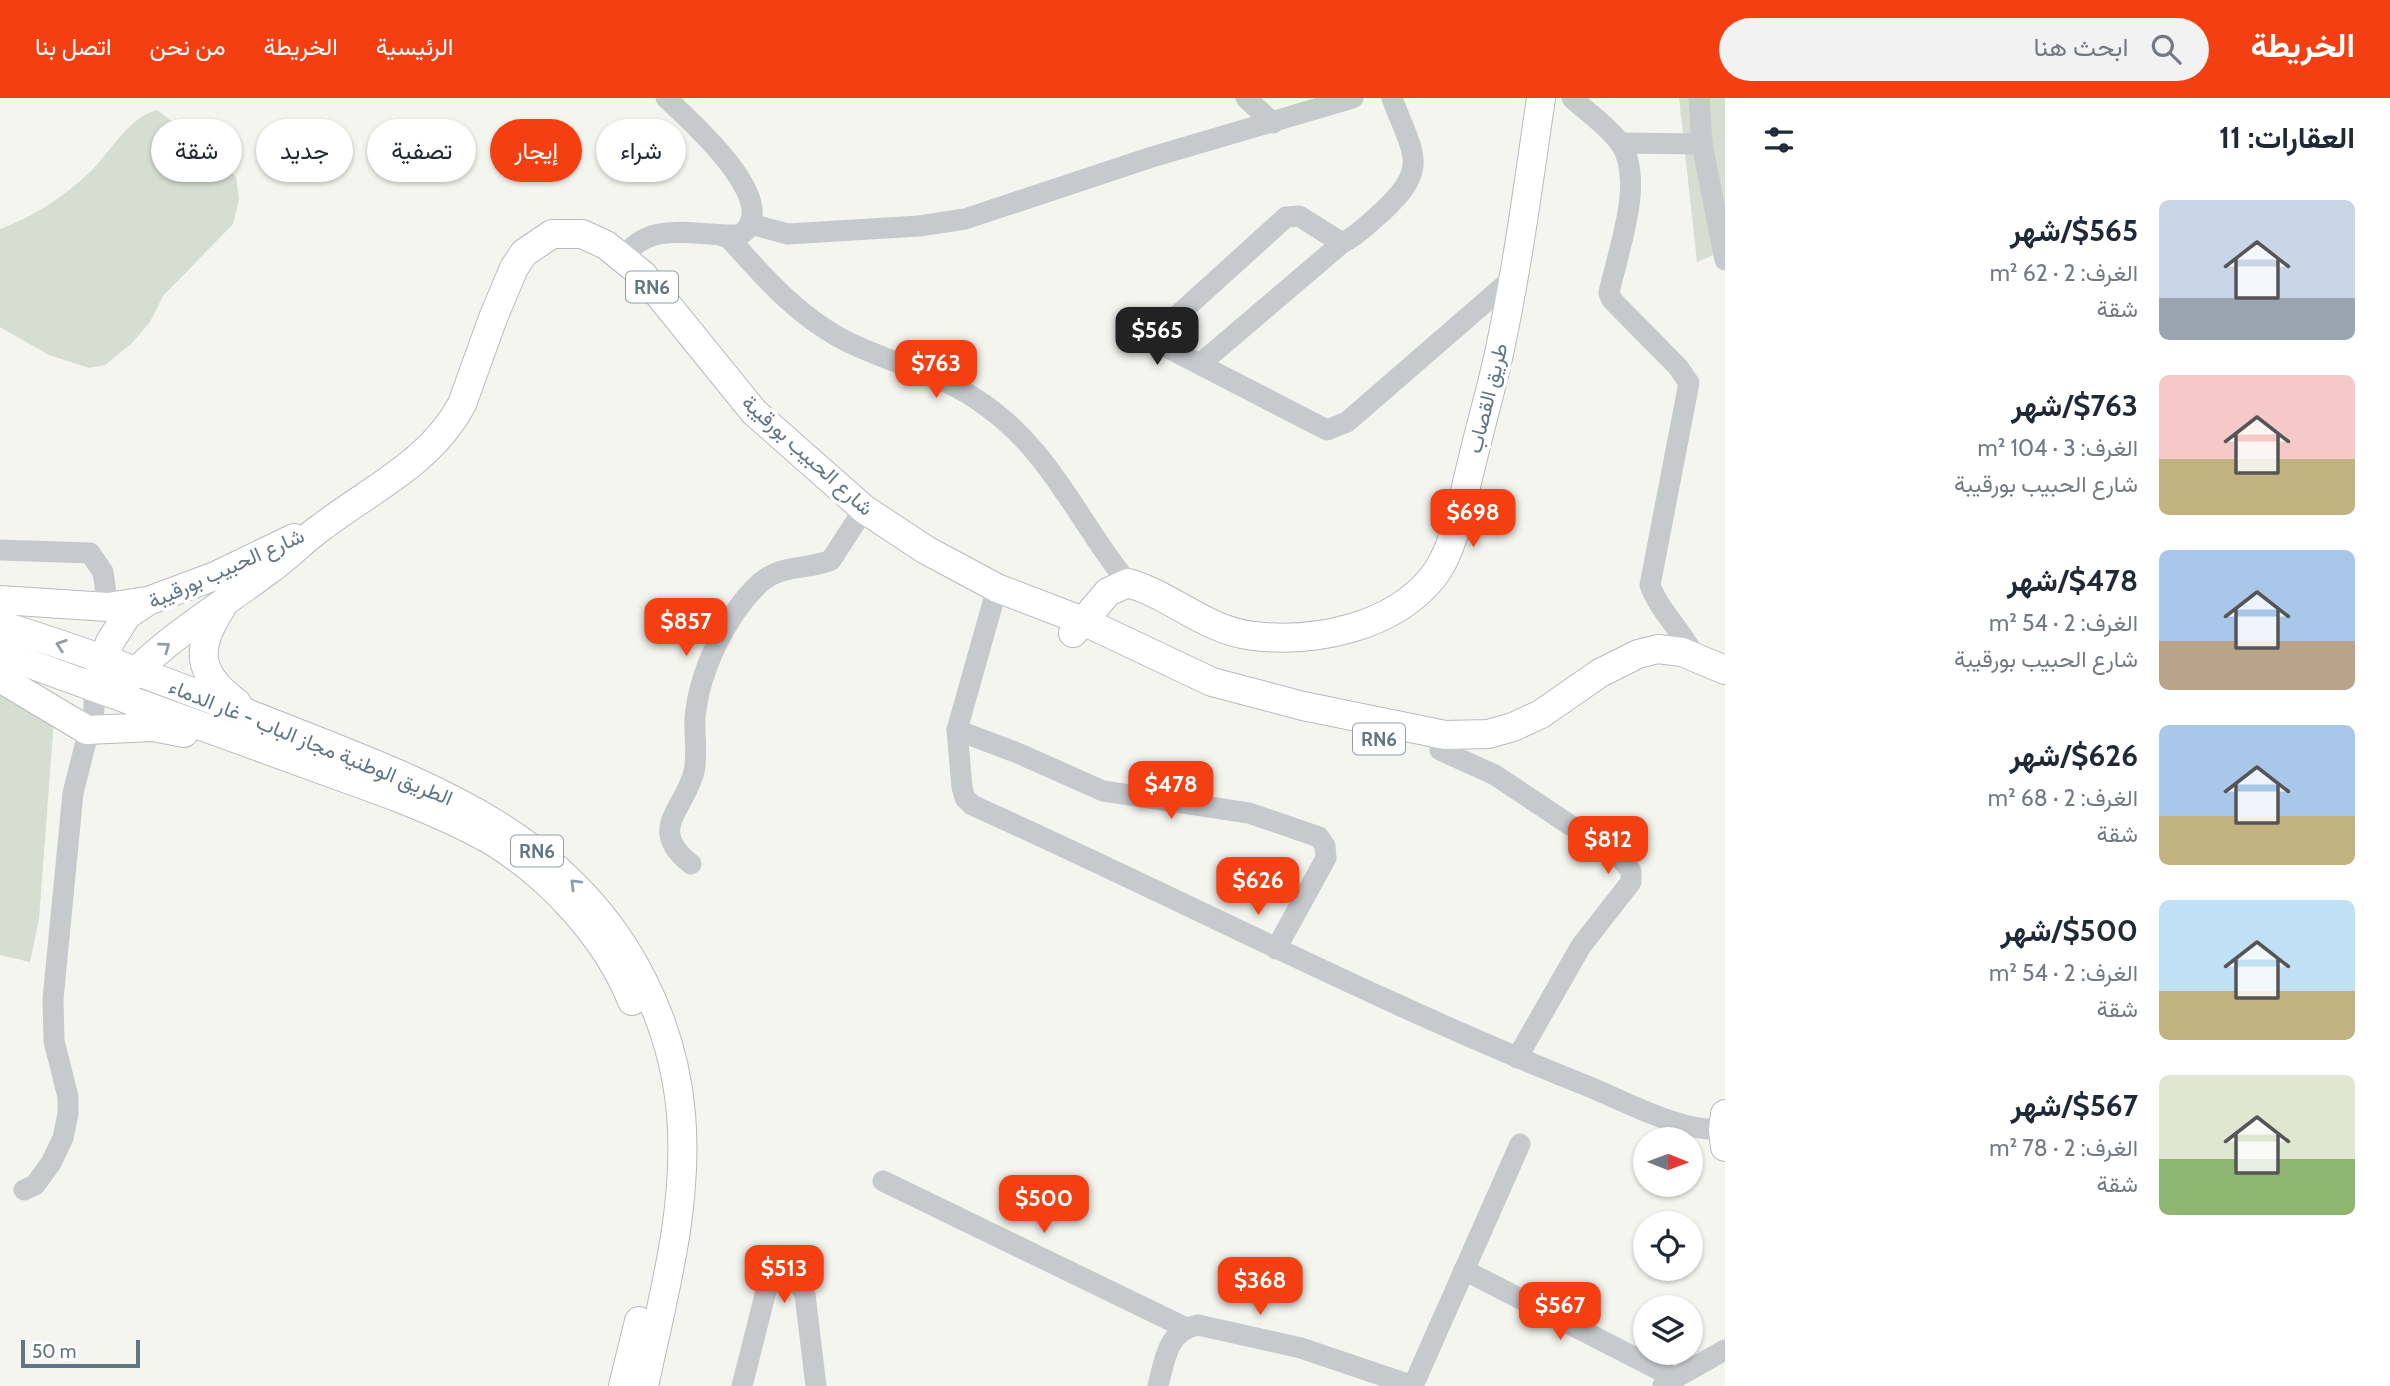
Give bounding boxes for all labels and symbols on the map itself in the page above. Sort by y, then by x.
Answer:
road number: RN6 [626,272,678,302]
pin: $565 [1116,308,1198,367]
street label: طريق القصاب [1461,340,1514,456]
pin: $763 [895,341,977,400]
street label: شارع الحبيب بورقيبة [736,389,879,522]
pin: $698 [1432,490,1514,549]
street label: شارع الحبيب بورقيبة [144,522,309,615]
pin: $857 [645,598,727,658]
one-way arrow [56,639,68,653]
one-way arrow [157,643,170,656]
street label: الطريق الوطنية مجاز الباب - غار الدماء [165,673,457,811]
road number: RN6 [1353,724,1405,754]
pin: $478 [1130,762,1212,821]
pin: $812 [1567,816,1649,876]
road number: RN6 [511,836,563,866]
pin: $626 [1217,858,1299,917]
one-way arrow [570,880,583,893]
north arrow [1633,1127,1703,1197]
pin: $500 [1003,1176,1085,1235]
pin: $513 [743,1246,825,1305]
pin: $368 [1219,1258,1301,1317]
pin: $567 [1519,1282,1601,1342]
scale bar [21,1337,140,1369]

